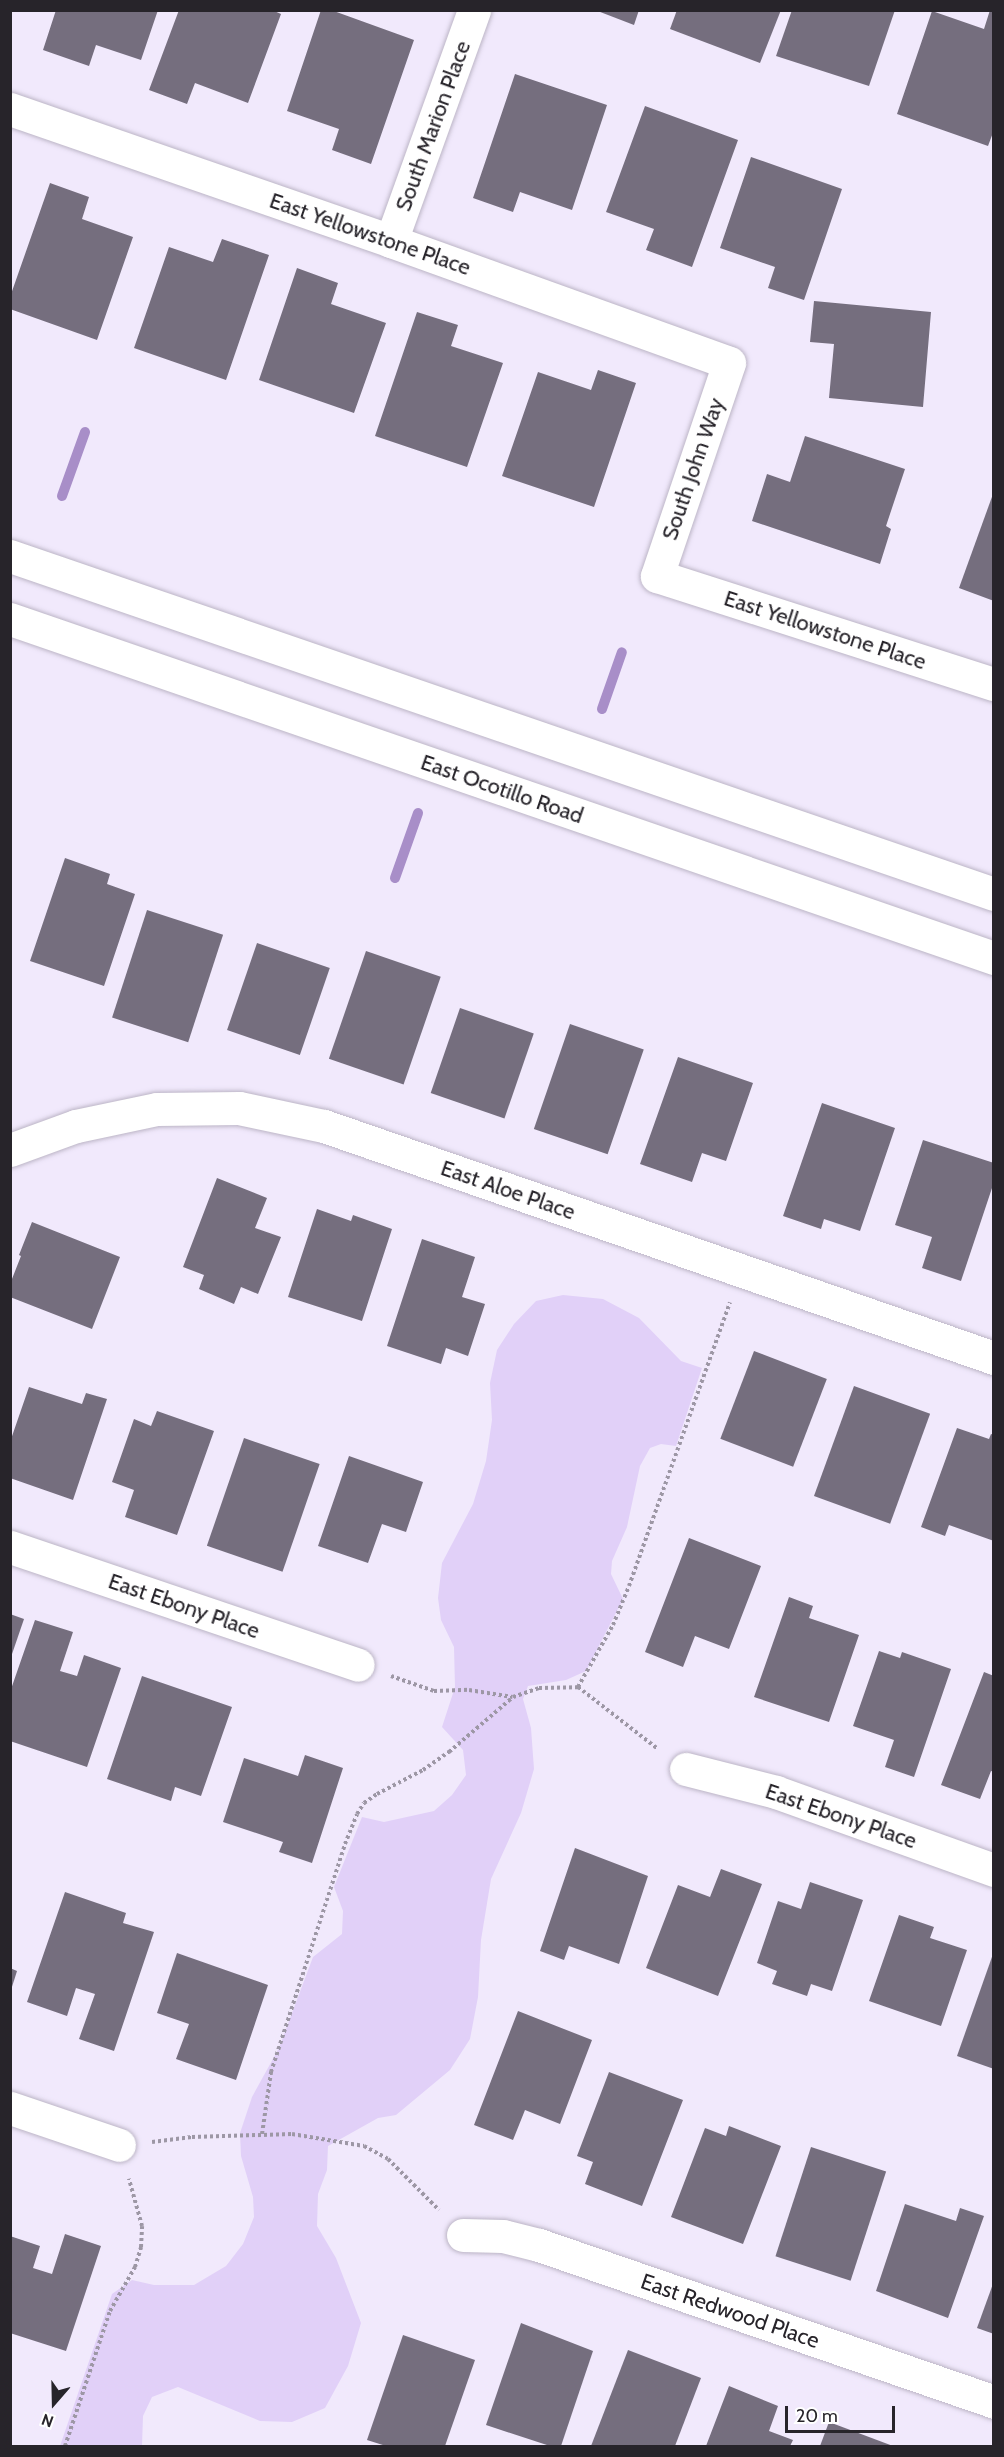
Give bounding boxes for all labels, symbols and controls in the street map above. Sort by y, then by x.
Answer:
street label: South Marion Place [390,37,476,215]
street label: East Yellowstone Place [266,187,474,281]
street label: South John Way [656,394,730,544]
street label: East Yellowstone Place [721,585,929,675]
street label: East Ocotillo Road [417,749,587,829]
street label: East Aloe Place [437,1155,579,1225]
street label: East Ebony Place [105,1568,263,1644]
street label: East Ebony Place [762,1778,920,1854]
street label: East Redwood Place [637,2268,823,2354]
north arrow [24,2373,84,2433]
scale bar [788,2394,898,2432]
text: 20 m [796,2405,838,2427]
text: N [39,2410,56,2431]

